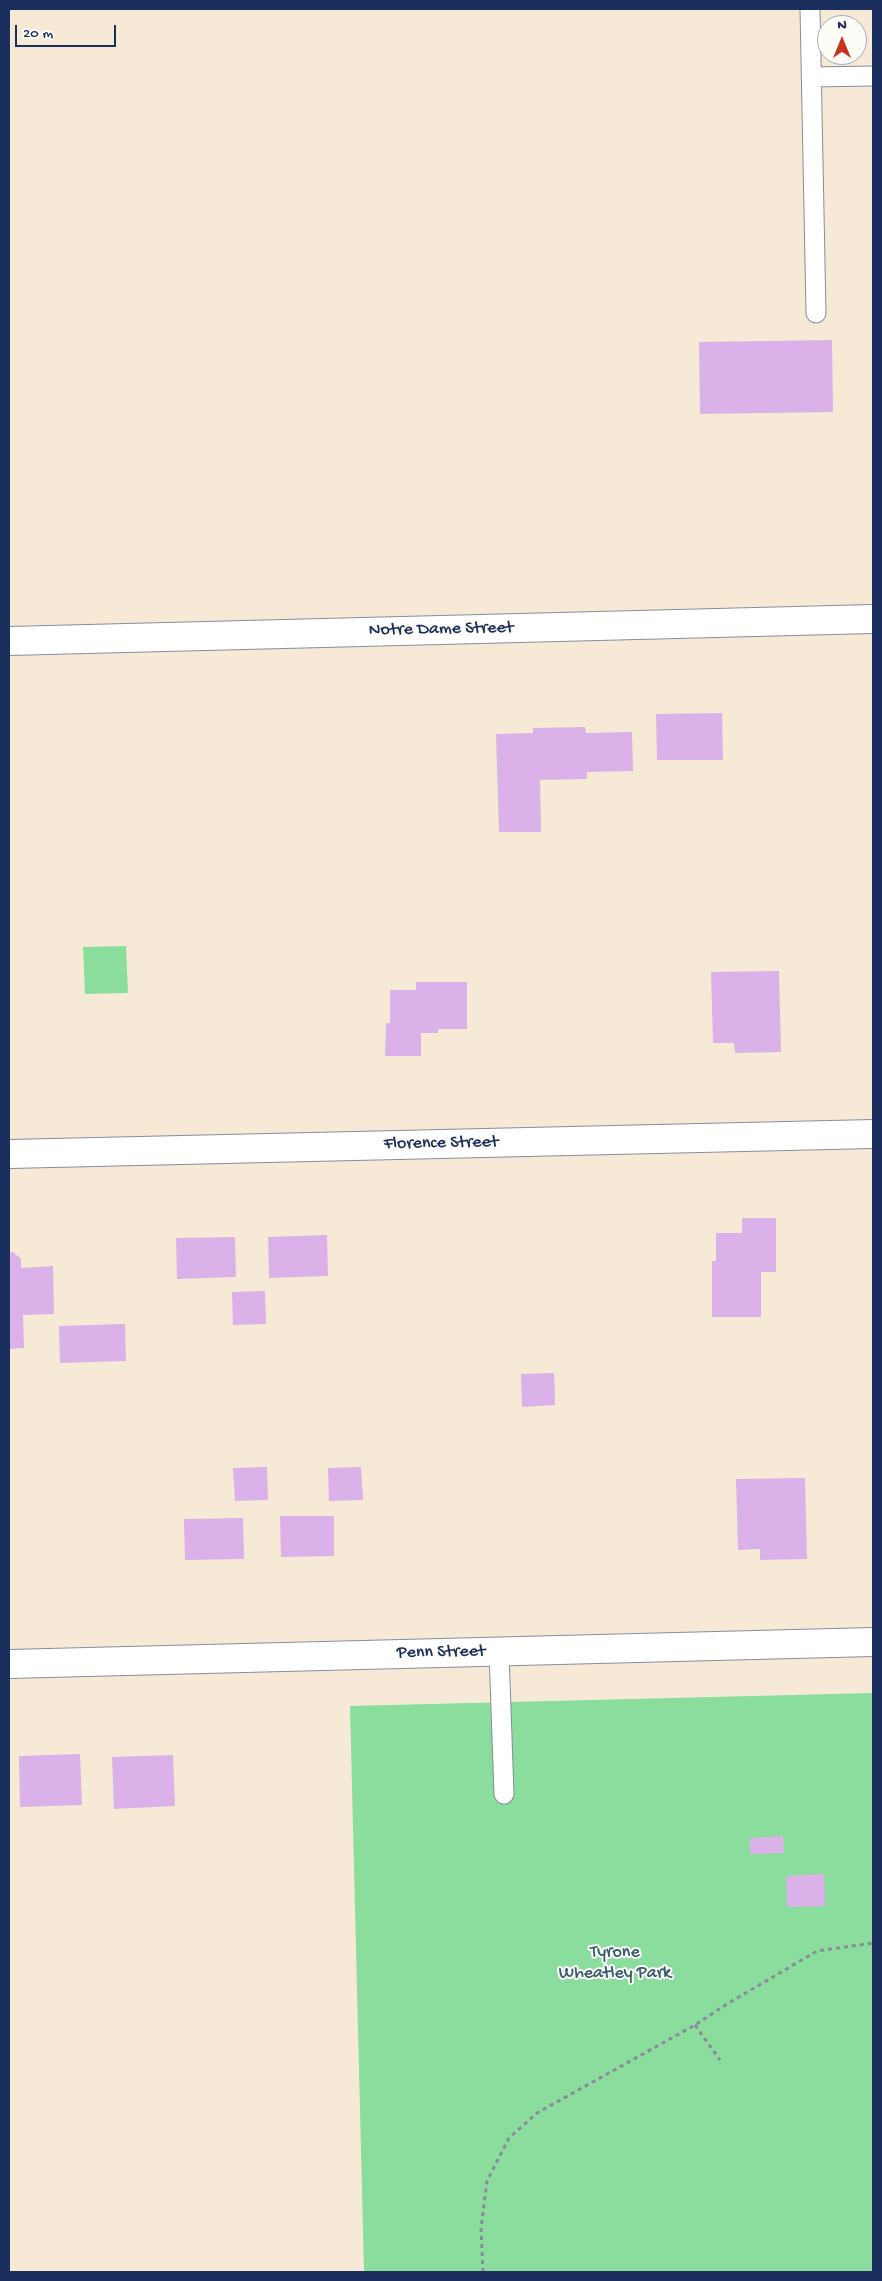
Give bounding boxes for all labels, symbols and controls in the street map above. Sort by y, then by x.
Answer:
scale bar [18,15,119,47]
north arrow [817,15,867,65]
text: N [837,17,847,34]
text: 20 m [23,25,53,43]
street label: Notre Dame Street [369,618,513,642]
street label: Florence Street [384,1132,498,1156]
street label: Penn Street [397,1641,485,1665]
park label: Tyrone Wheatley Park [559,1942,671,1985]

